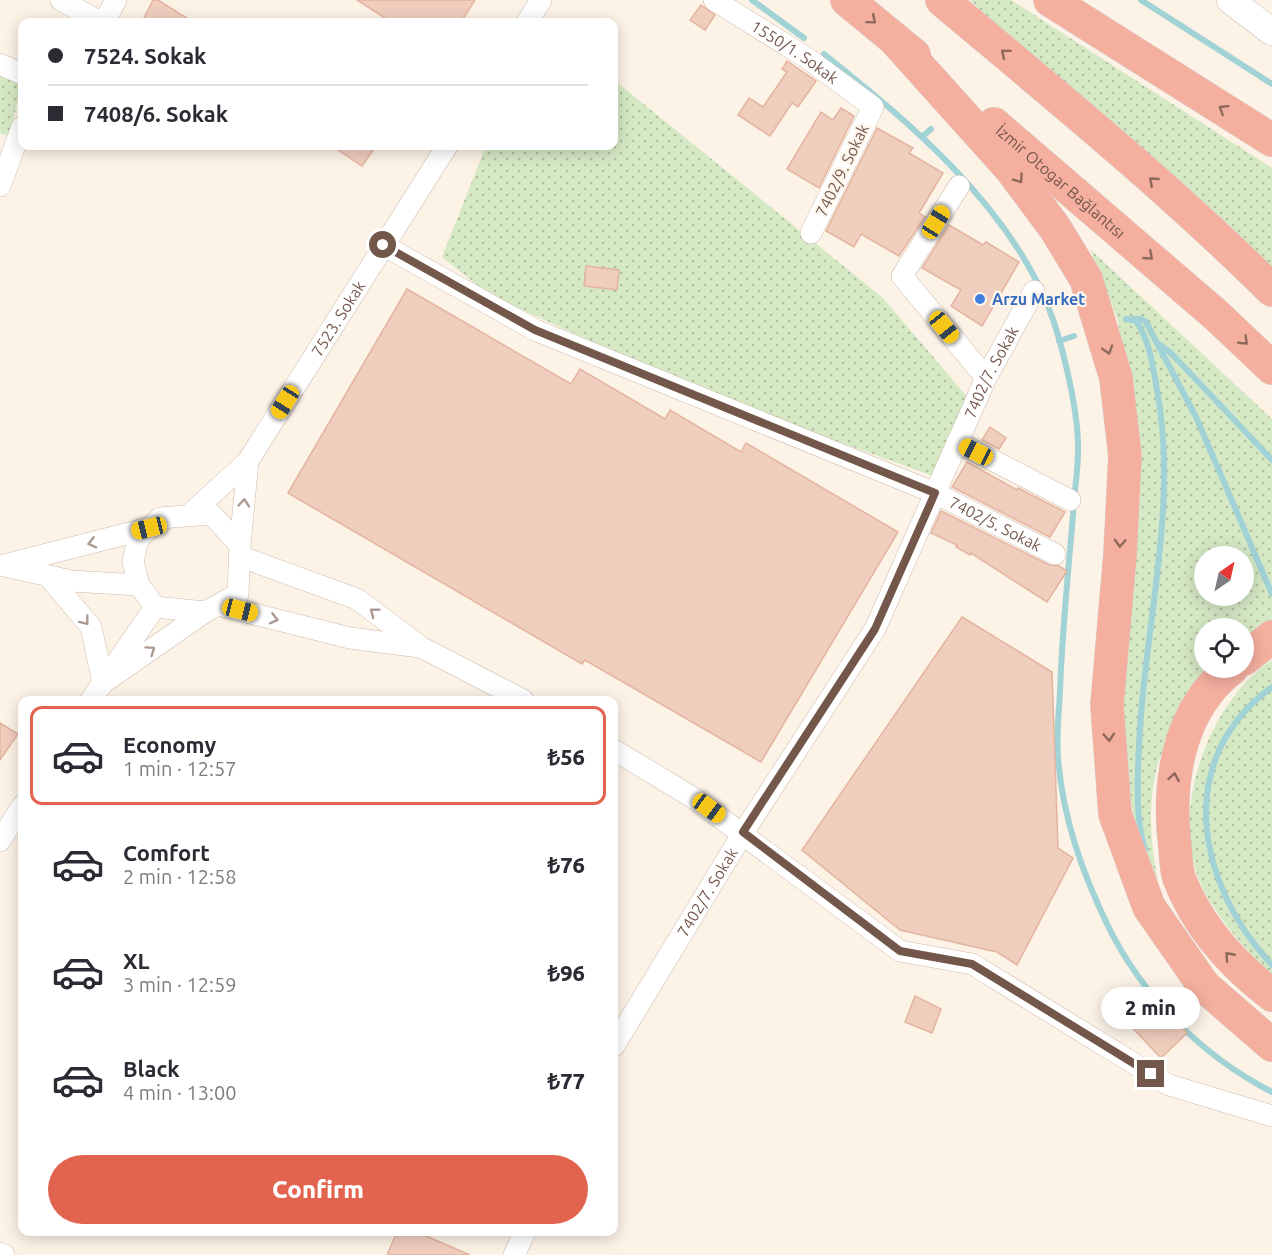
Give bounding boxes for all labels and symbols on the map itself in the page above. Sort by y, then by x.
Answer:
one-way arrow [865,13,876,24]
street label: 1550/1. Sokak [748,16,842,87]
one-way arrow [1001,50,1012,61]
one-way arrow [1218,106,1229,117]
street label: 7402/9. Sokak [812,121,872,219]
street label: İzmir Otogar Bağlantısı [993,121,1129,242]
one-way arrow [1012,172,1023,183]
one-way arrow [1149,177,1160,188]
car [919,202,953,242]
route start [369,231,396,258]
one-way arrow [1142,249,1152,260]
street label: 7523. Sokak [308,277,369,360]
place label: Arzu Market [992,290,1085,308]
marker: Arzu Market [973,292,987,306]
car [926,307,962,347]
street label: 7402/7. Sokak [960,323,1022,421]
one-way arrow [1237,334,1248,345]
one-way arrow [1101,344,1113,355]
car [268,382,302,422]
car [956,436,996,468]
street label: 7402/5. Sokak [947,493,1045,555]
one-way arrow [237,499,250,508]
car [129,515,169,541]
one-way arrow [87,535,97,548]
one-way arrow [1114,539,1127,548]
north arrow [1194,546,1254,606]
car [220,597,260,623]
one-way arrow [370,608,381,619]
one-way arrow [269,611,279,624]
one-way arrow [78,614,89,625]
one-way arrow [144,646,155,657]
one-way arrow [1102,733,1115,742]
one-way arrow [1167,772,1180,782]
car [689,790,729,826]
street label: 7402/7. Sokak [673,844,741,940]
one-way arrow [1225,952,1236,962]
callout: 2 min [1102,987,1200,1029]
route end [1137,1060,1164,1087]

